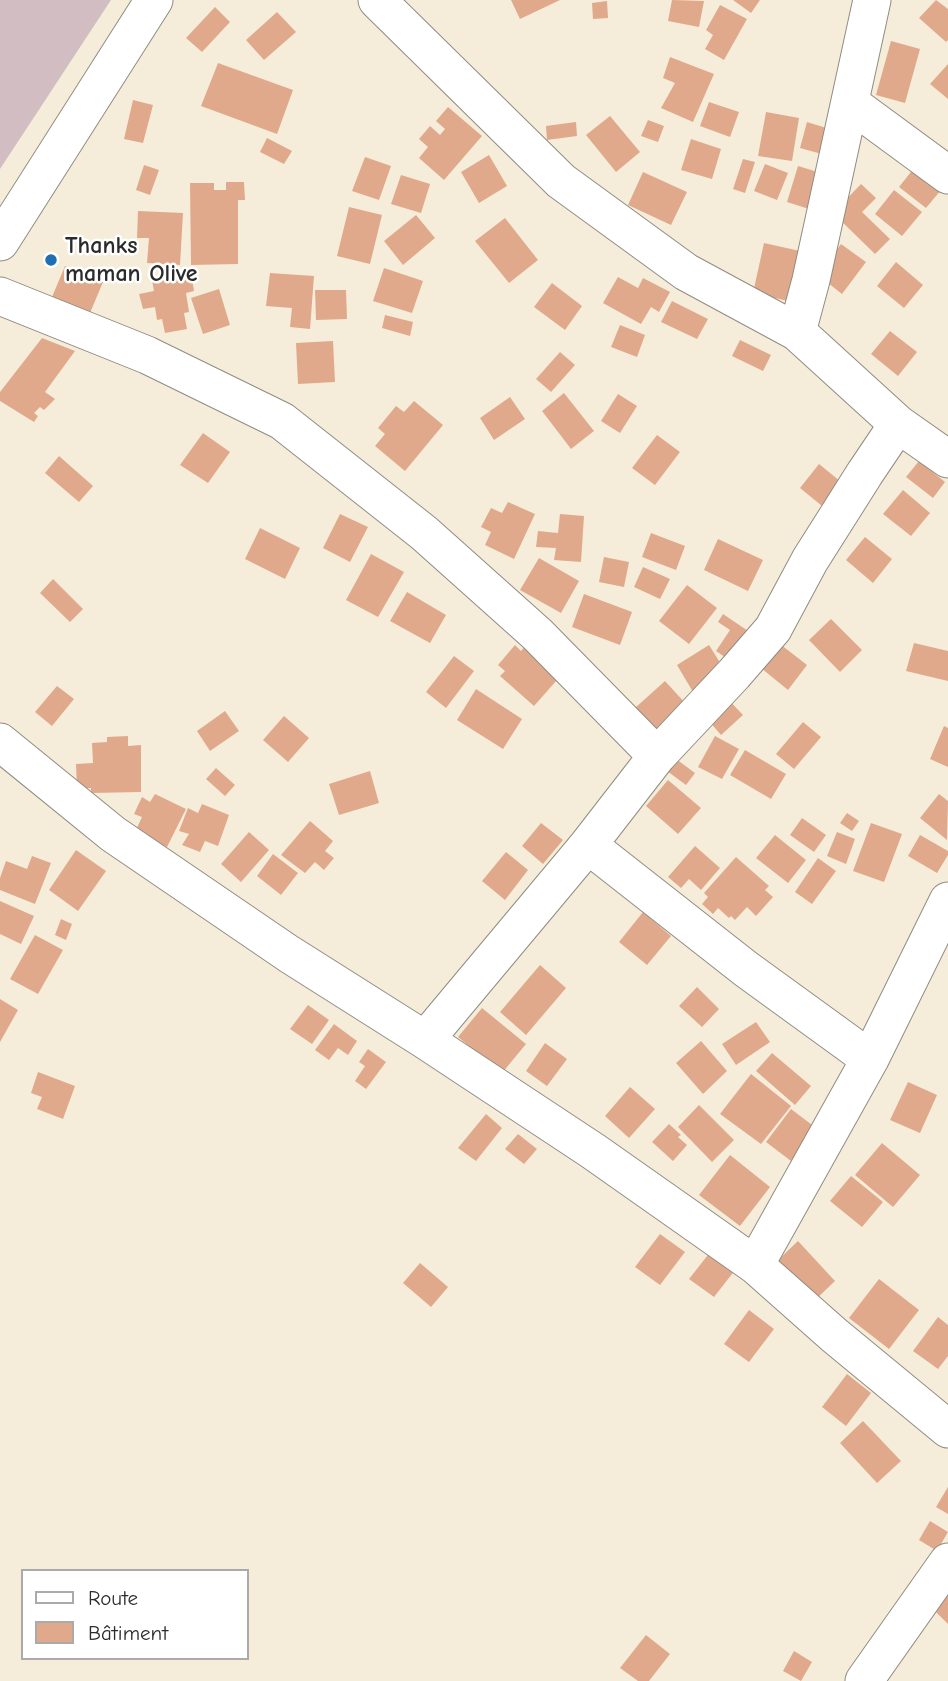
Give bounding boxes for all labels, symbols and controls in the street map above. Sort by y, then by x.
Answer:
place label: Thanks maman Olive [65,232,198,288]
marker: Thanks maman Olive [43,252,59,268]
legend [21,1569,248,1660]
text: Route [88,1586,138,1610]
text: Bâtiment [88,1621,168,1645]

